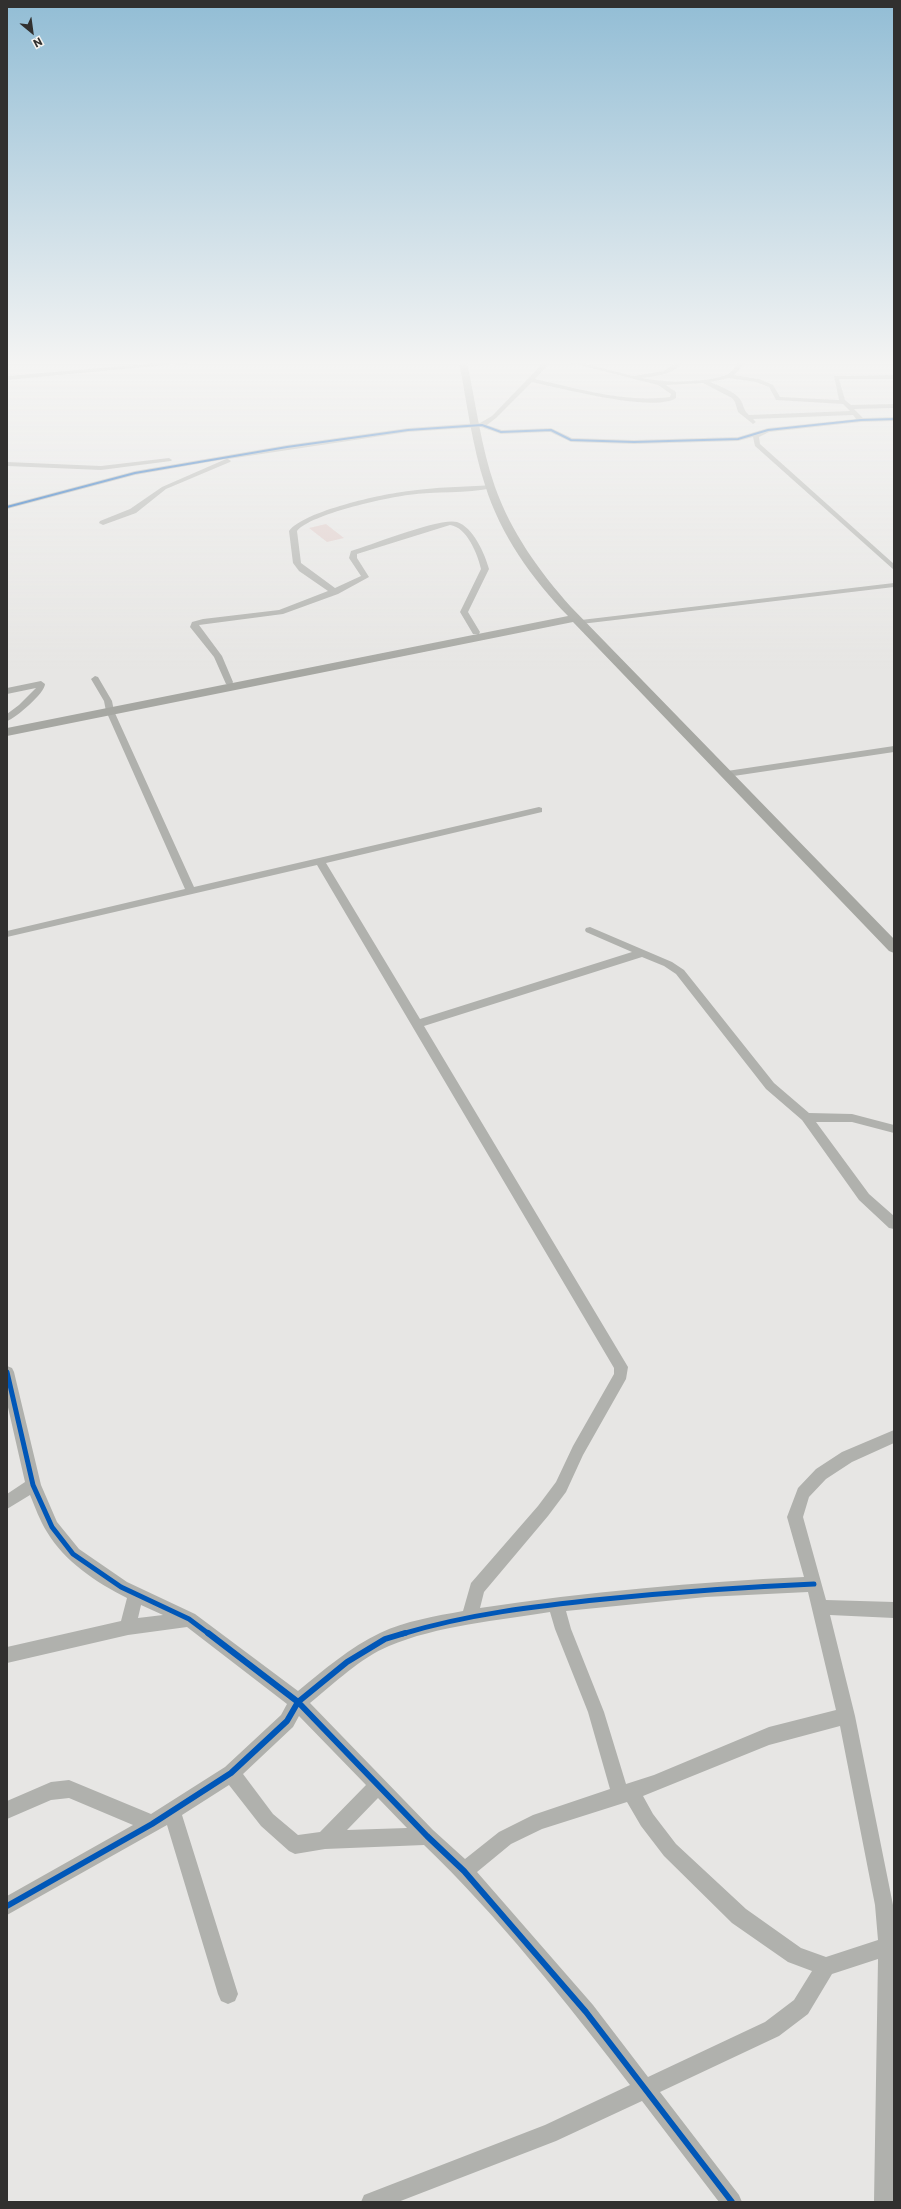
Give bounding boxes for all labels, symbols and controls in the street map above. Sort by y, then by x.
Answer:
north arrow [12,12,52,52]
text: N [31,35,45,51]

